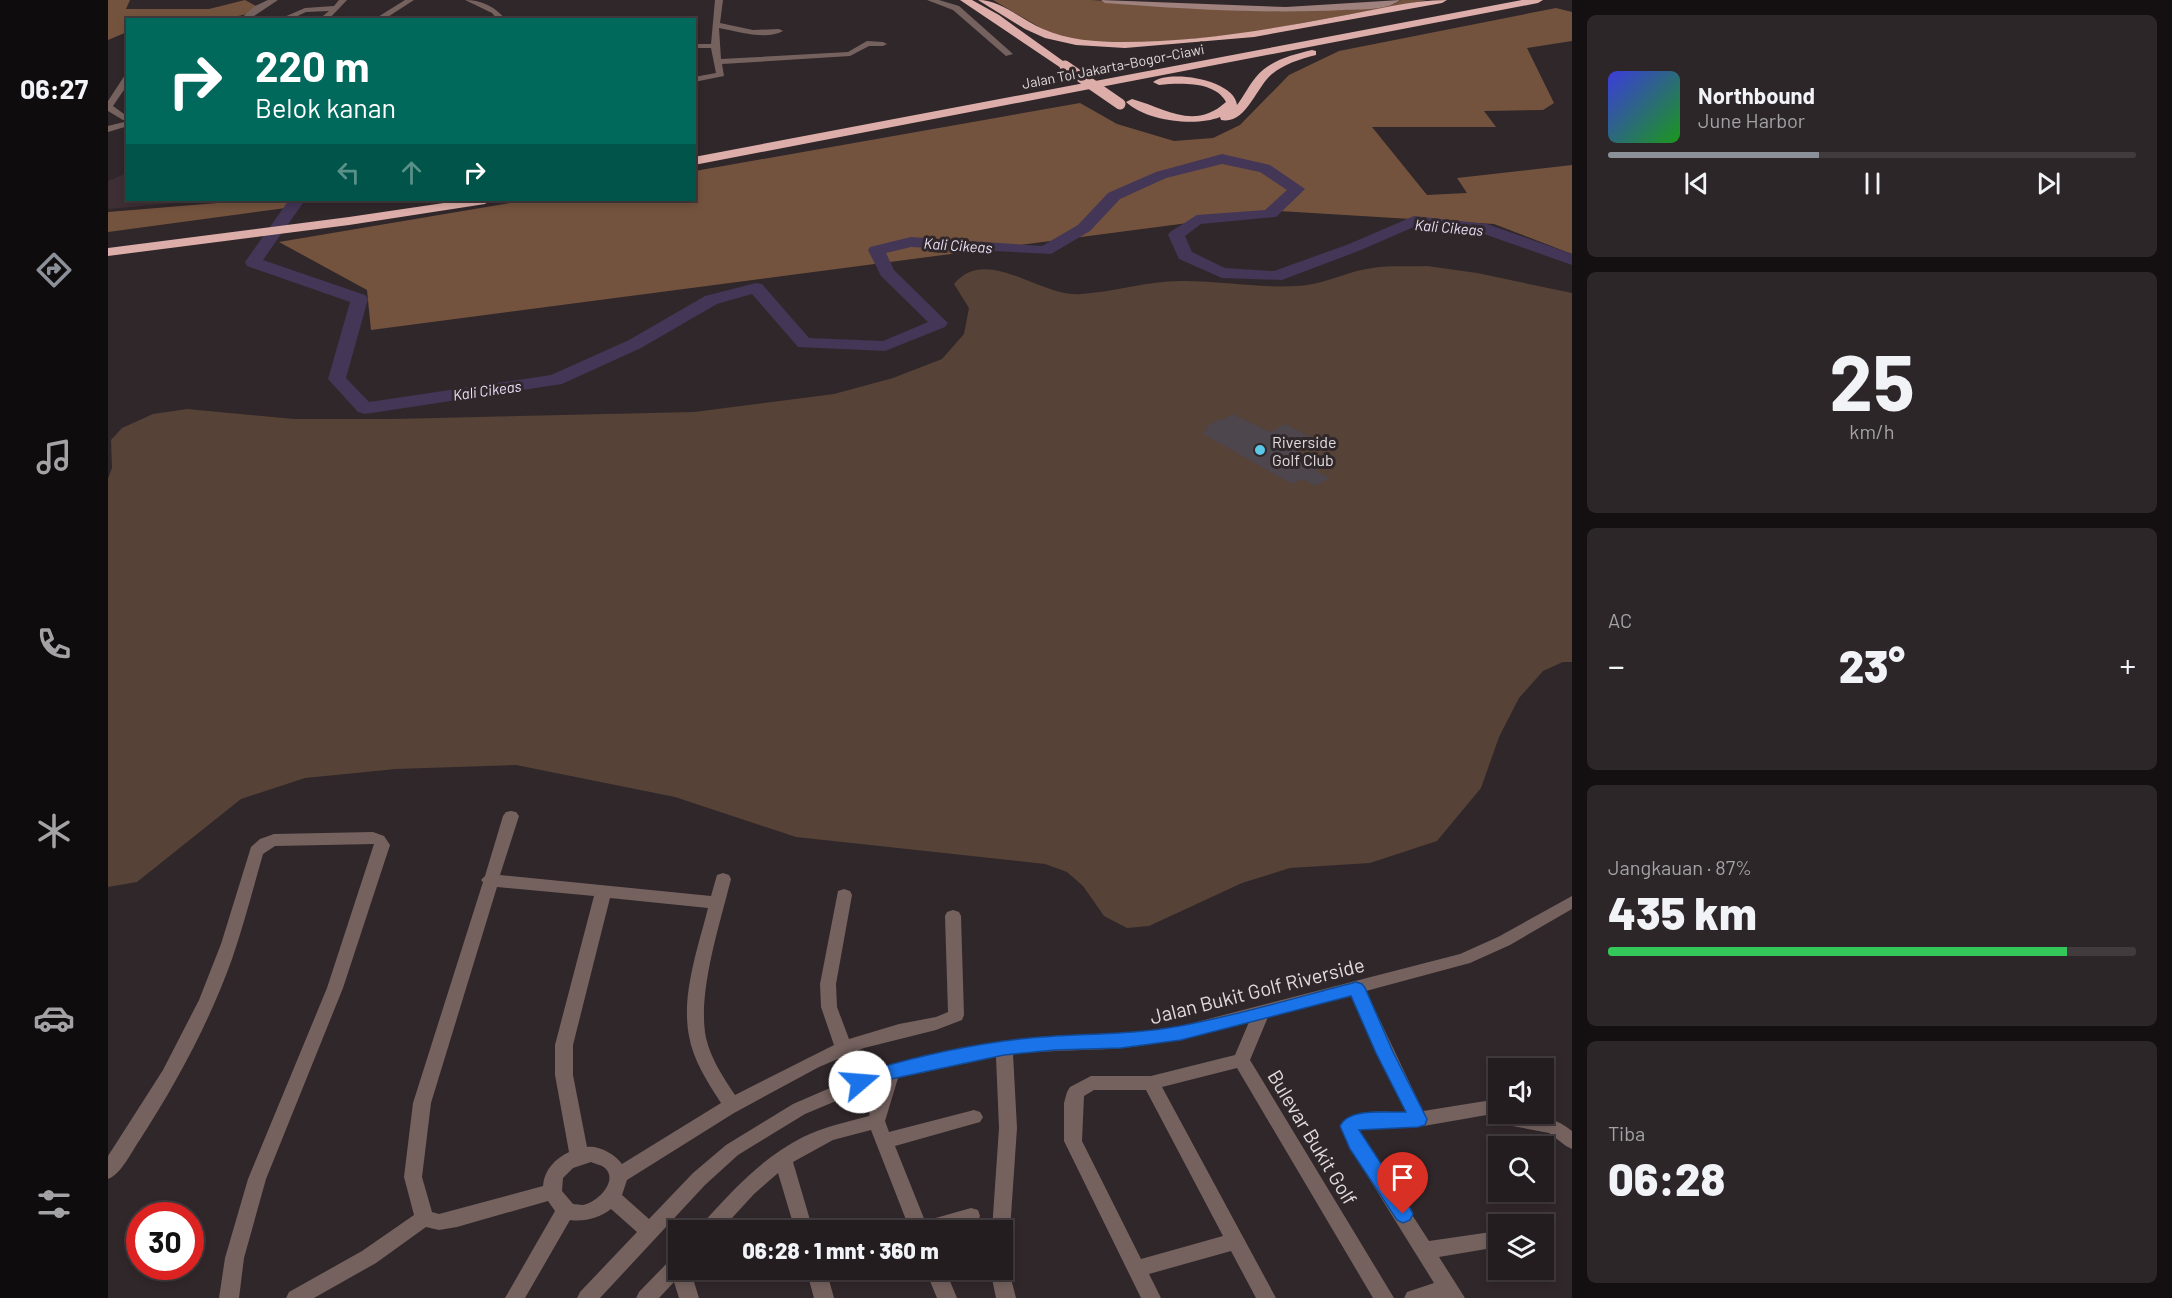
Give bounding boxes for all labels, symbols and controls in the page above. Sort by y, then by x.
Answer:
text: 220 m [255,40,369,90]
street label: Jalan Tol Jakarta–Bogor–Ciawi [1020,40,1206,92]
icon: right [156,42,234,120]
text: 06:27 [20,72,88,104]
text: Northbound [1698,82,1815,108]
text: Belok kanan [255,91,396,123]
text: June Harbor [1698,108,1805,132]
icon: left [332,156,365,189]
icon: ahead [395,156,428,189]
icon: right [458,156,491,189]
icon: previous [1680,167,1713,200]
icon: pause [1856,167,1889,200]
icon: next [2032,167,2065,200]
water label: Kali Cikeas [1414,215,1484,239]
water label: Kali Cikeas [923,234,993,256]
icon: directions [33,249,75,291]
text: 25 [1829,333,1915,427]
water label: Kali Cikeas [452,376,522,404]
text: km/h [1849,419,1895,443]
place label: Riverside Golf Club [1272,432,1337,469]
icon: music [33,436,75,478]
marker: Riverside Golf Club [1253,443,1267,457]
text: AC [1608,608,1632,632]
icon: phone [33,623,75,665]
text: 23° [1839,638,1905,692]
text: − [1608,645,1625,685]
text: + [2119,645,2136,685]
icon: climate [33,810,75,852]
text: Jangkauan · 87% [1608,855,1752,879]
text: 435 km [1608,885,1757,939]
street label: Jalan Bukit Golf Riverside [1147,952,1367,1028]
icon: car [33,997,75,1039]
position arrow [828,1050,892,1114]
map controls [1488,1058,1554,1280]
button: sound [1488,1058,1554,1124]
street label: Bulevar Bukit Golf [1263,1065,1363,1209]
text: Tiba [1608,1121,1645,1145]
button: search [1488,1136,1554,1202]
text: 06:28 [1608,1151,1725,1205]
pin [1377,1152,1428,1214]
icon: arrive [1386,1161,1419,1194]
icon: filters [33,1183,75,1225]
speed limit sign: 30 [126,1202,204,1280]
button: layers [1488,1214,1554,1280]
text: 06:28 · 1 mnt · 360 m [742,1237,939,1263]

